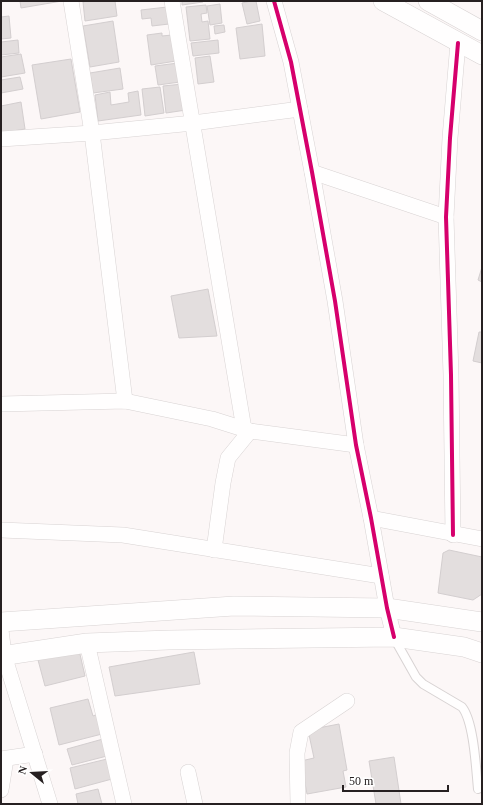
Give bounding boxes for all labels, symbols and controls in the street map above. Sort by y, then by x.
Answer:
north arrow [12,753,52,793]
text: N [16,764,29,776]
scale bar [343,767,448,793]
text: 50 m [349,774,374,788]

